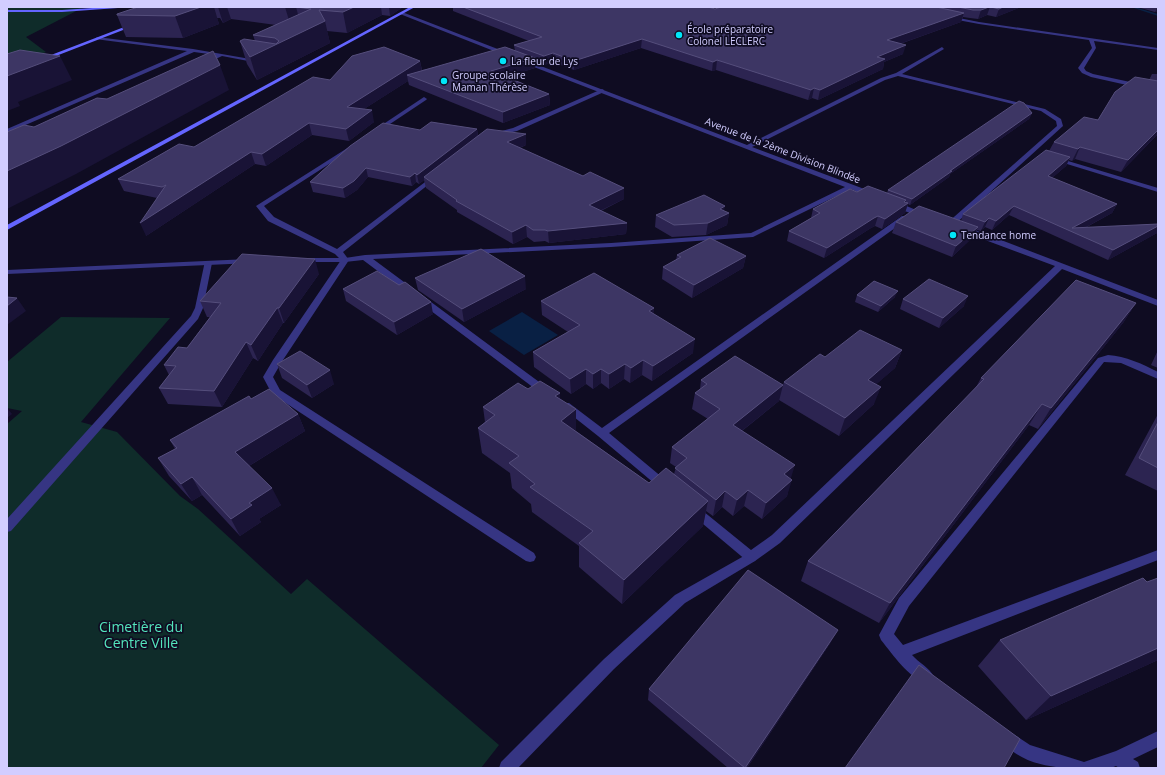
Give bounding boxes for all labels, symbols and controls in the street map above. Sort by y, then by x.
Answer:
place label: École préparatoire Colonel LECLERC [687,22,773,48]
marker: École préparatoire Colonel LECLERC [674,30,684,40]
place label: La fleur de Lys [511,54,578,68]
marker: La fleur de Lys [498,56,508,66]
place label: Groupe scolaire Maman Thérèse [452,68,528,94]
marker: Groupe scolaire Maman Thérèse [439,76,449,86]
street label: Avenue de la 2ème Division Blindée [703,114,863,186]
place label: Tendance home [961,228,1036,242]
marker: Tendance home [948,230,958,240]
park label: Cimetière du Centre Ville [99,617,183,652]

